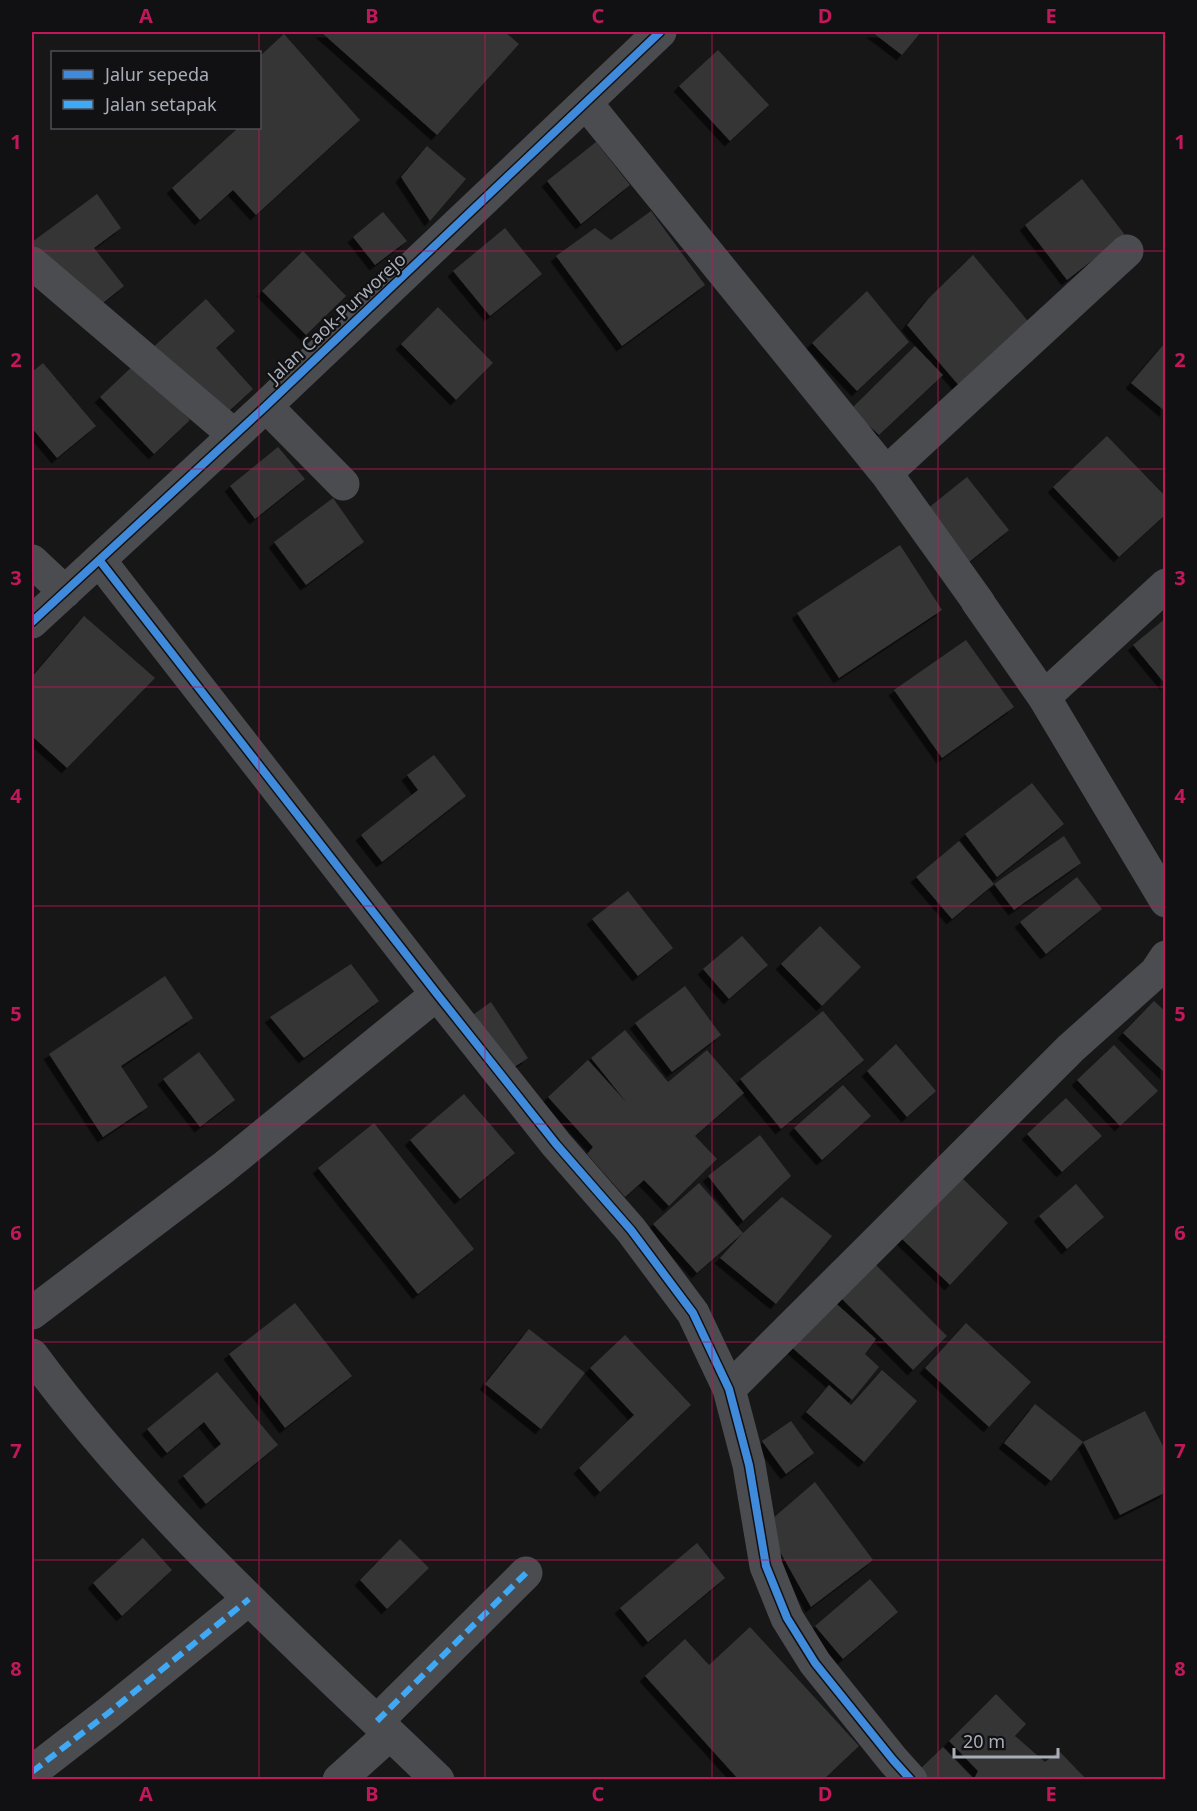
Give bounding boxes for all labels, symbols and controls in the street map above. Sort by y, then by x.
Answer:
text: A [139,2,153,29]
text: B [365,2,379,29]
text: C [592,2,605,29]
text: D [818,2,832,29]
text: E [1045,2,1057,29]
legend [51,51,261,129]
text: Jalur sepeda [103,62,209,86]
text: Jalan setapak [103,92,217,116]
text: 1 [10,128,22,155]
text: 1 [1174,128,1186,155]
street label: Jalan Caok-Purworejo [261,247,411,389]
text: 2 [10,346,22,373]
text: 2 [1174,346,1186,373]
text: 3 [10,564,22,591]
text: 3 [1174,564,1186,591]
text: 4 [10,782,22,809]
text: 4 [1174,782,1186,809]
text: 5 [10,1000,22,1027]
text: 5 [1174,1000,1186,1027]
text: 6 [10,1219,22,1246]
text: 6 [1174,1219,1186,1246]
text: 7 [10,1437,22,1464]
text: 7 [1174,1437,1186,1464]
text: 8 [10,1655,22,1682]
text: 8 [1174,1655,1186,1682]
scale bar [954,1721,1058,1759]
text: 20 m [963,1729,1005,1753]
text: A [139,1780,153,1807]
text: B [365,1780,379,1807]
text: C [592,1780,605,1807]
text: D [818,1780,832,1807]
text: E [1045,1780,1057,1807]

